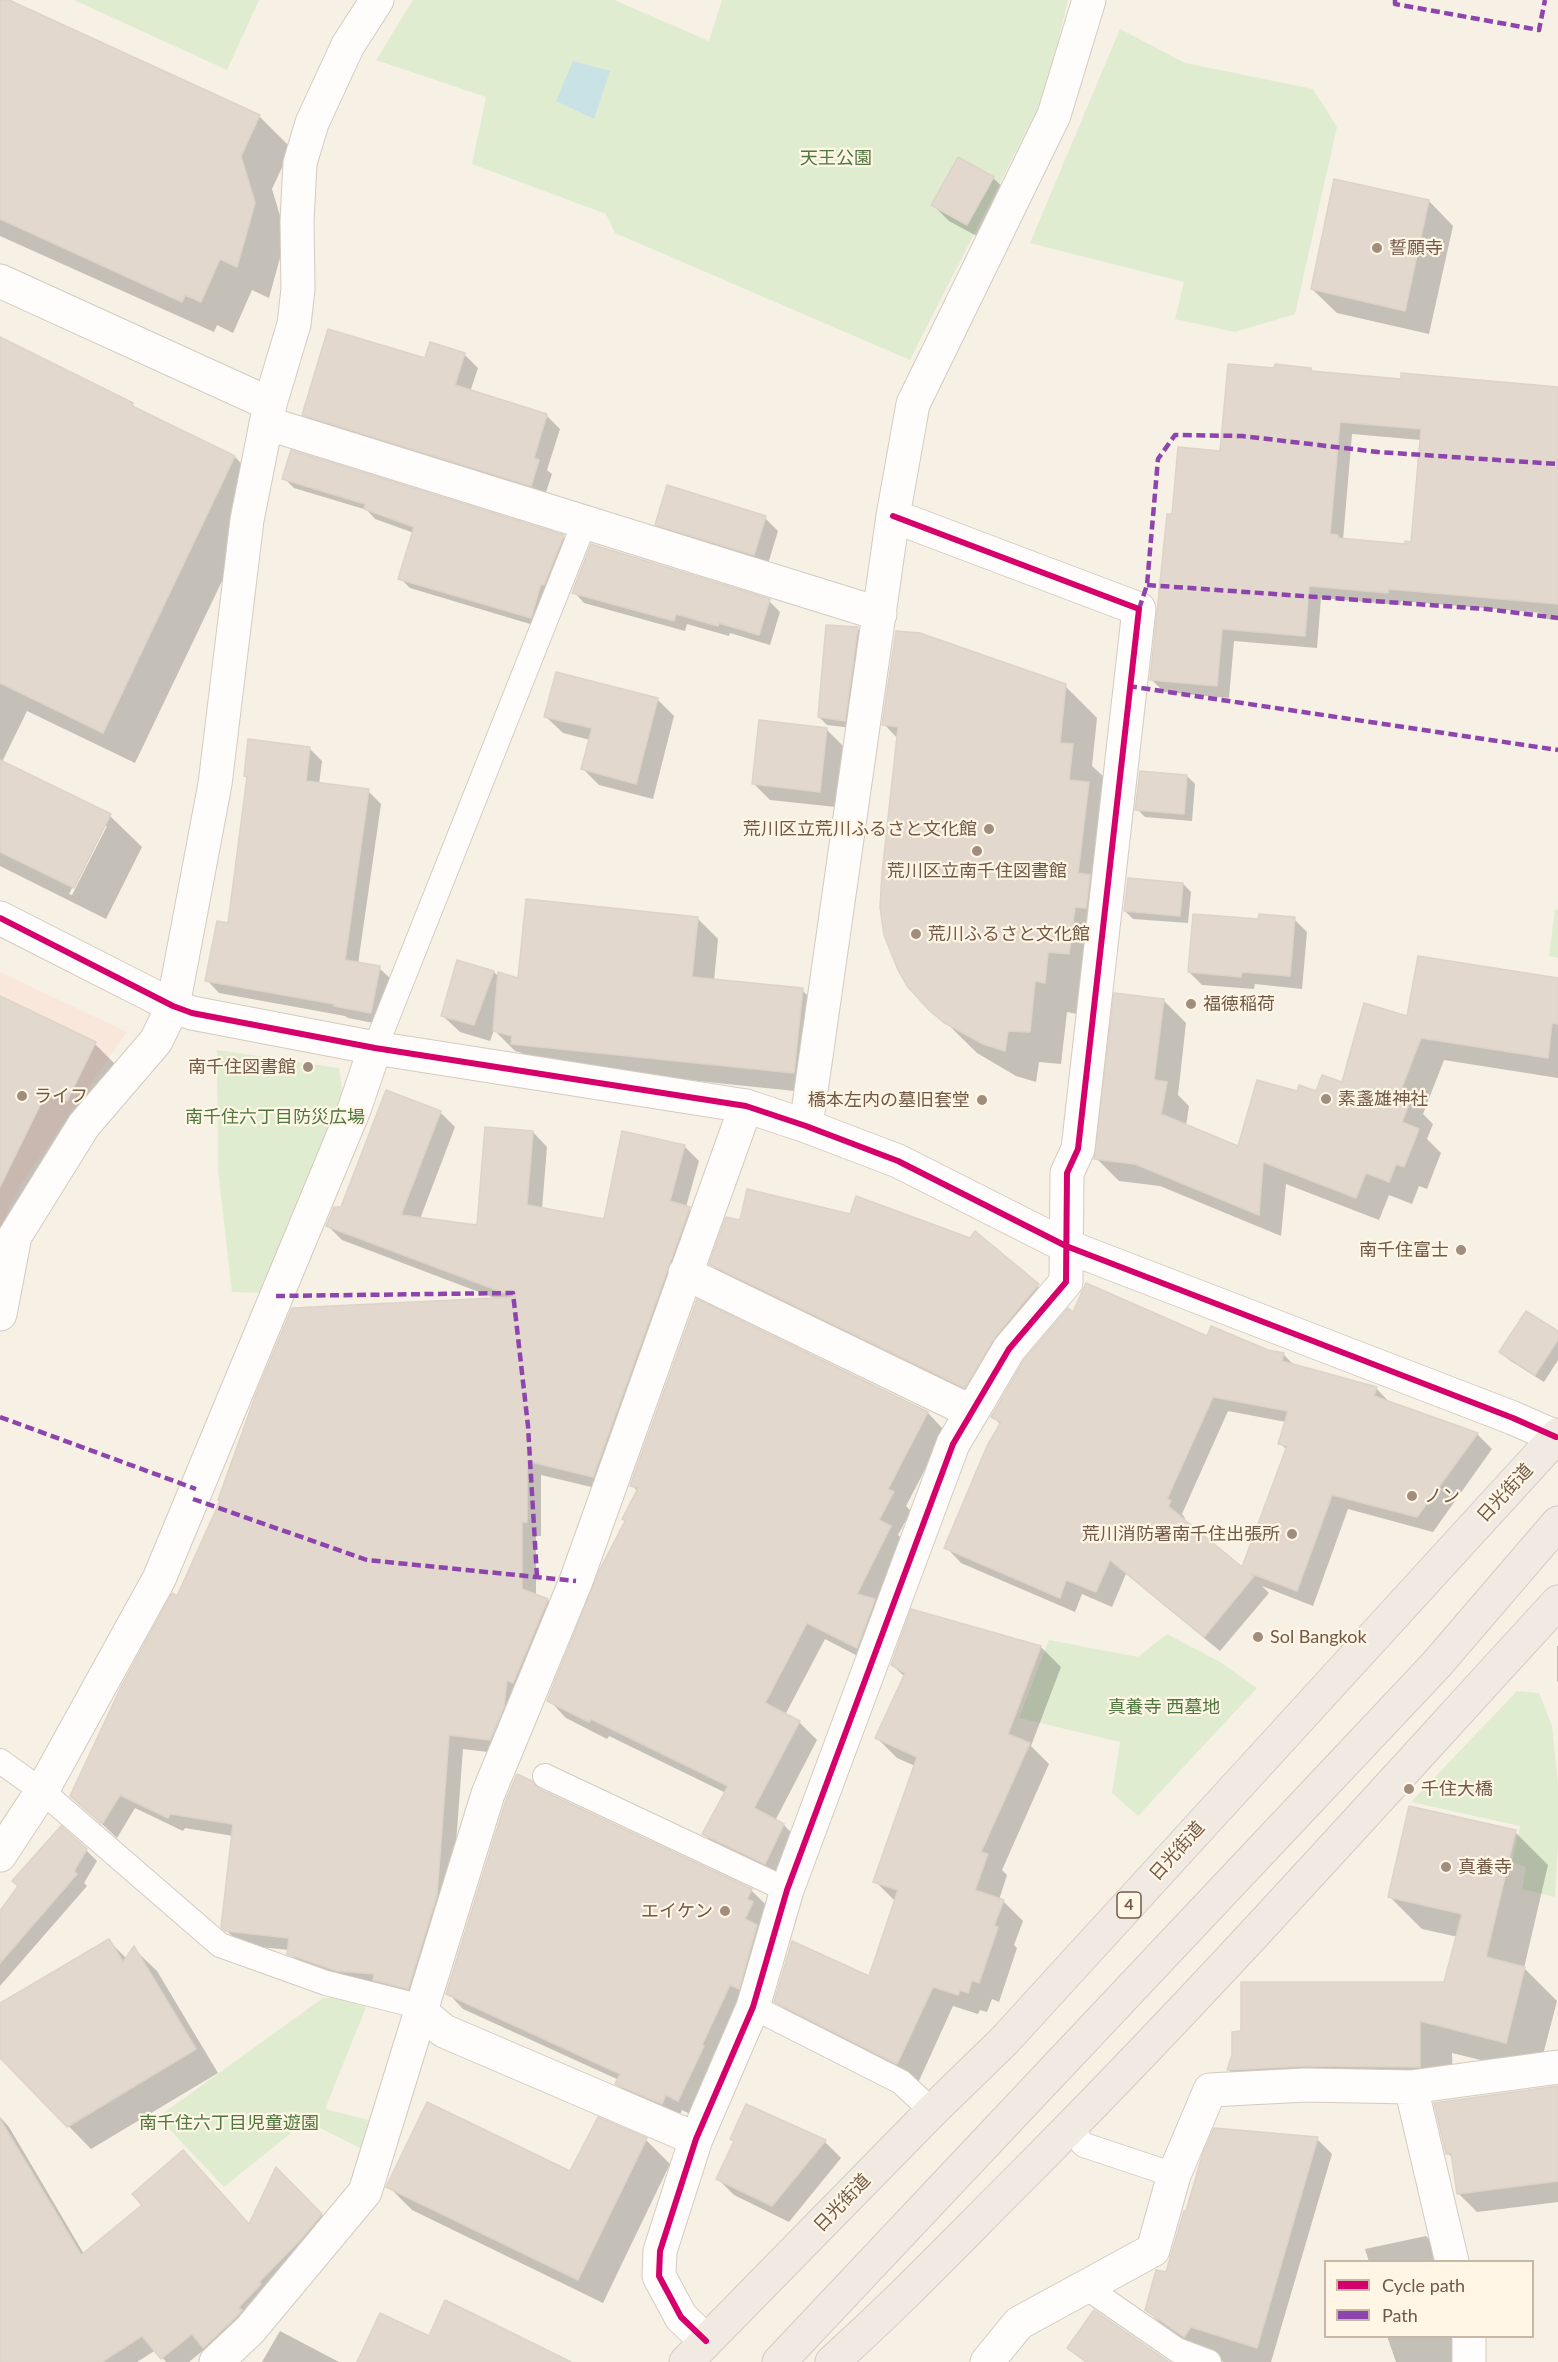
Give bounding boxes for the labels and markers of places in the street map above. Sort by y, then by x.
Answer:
place label: 誓願寺 [1389,237,1443,259]
marker: 誓願寺 [1370,241,1384,255]
place label: 荒川区立荒川ふるさと文化館 [743,818,977,840]
marker: 荒川区立荒川ふるさと文化館 [982,822,996,836]
marker: 荒川区立南千住図書館 [970,844,984,858]
place label: 荒川区立南千住図書館 [887,860,1067,882]
place label: 荒川ふるさと文化館 [928,923,1090,945]
marker: 荒川ふるさと文化館 [909,927,923,941]
place label: 福徳稲荷 [1203,993,1275,1015]
marker: 福徳稲荷 [1184,997,1198,1011]
place label: 南千住図書館 [188,1056,296,1078]
marker: 南千住図書館 [301,1060,315,1074]
place label: ライフ [34,1085,88,1107]
place label: 素盞雄神社 [1338,1088,1428,1110]
marker: ライフ [15,1089,29,1103]
place label: 橋本左内の墓旧套堂 [808,1089,970,1111]
marker: 素盞雄神社 [1319,1092,1333,1106]
marker: 橋本左内の墓旧套堂 [975,1093,989,1107]
place label: 南千住富士 [1359,1239,1449,1261]
marker: 南千住富士 [1454,1243,1468,1257]
place label: ノン [1424,1485,1460,1507]
marker: ノン [1405,1489,1419,1503]
place label: 荒川消防署南千住出張所 [1082,1523,1280,1545]
marker: 荒川消防署南千住出張所 [1285,1527,1299,1541]
place label: Sol Bangkok [1270,1626,1367,1648]
marker: Sol Bangkok [1251,1630,1265,1644]
place label: 千住大橋 [1421,1778,1493,1800]
marker: 千住大橋 [1402,1782,1416,1796]
place label: 真養寺 [1458,1856,1512,1878]
marker: 真養寺 [1439,1860,1453,1874]
place label: エイケン [641,1900,713,1922]
marker: エイケン [718,1904,732,1918]

